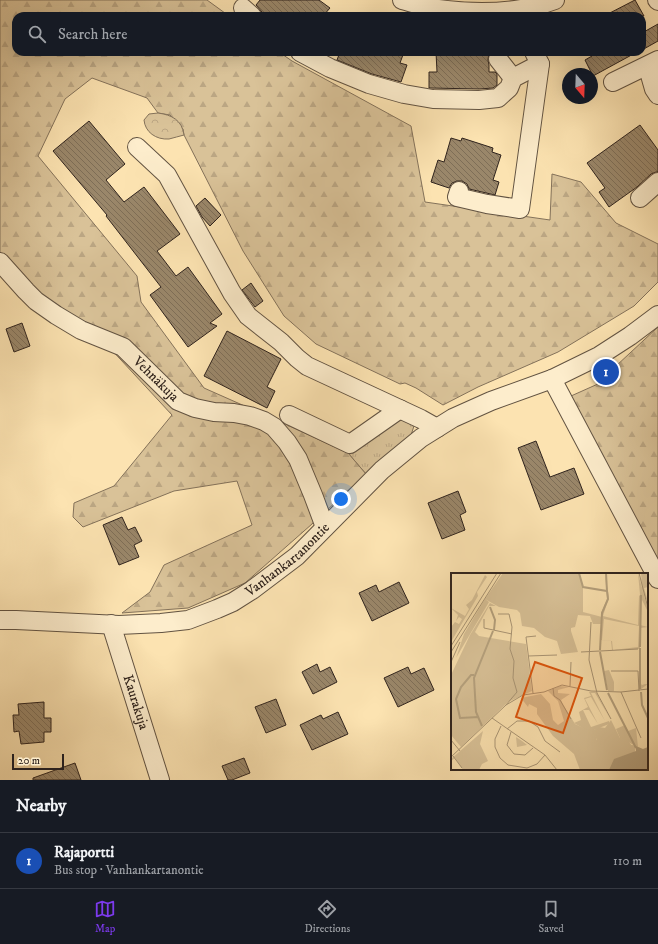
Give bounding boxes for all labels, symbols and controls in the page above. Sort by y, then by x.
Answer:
search box [12,12,646,56]
icon: search [26,23,48,45]
text: Search here [58,25,127,44]
north arrow [562,68,598,104]
street label: Vehnäkuja [128,352,183,406]
pin: 1 [593,357,619,387]
your location [331,489,351,509]
street label: Vanhankartanontie [241,519,334,601]
inset map [451,573,648,770]
street label: Kaurakuja [118,672,153,732]
scale bar [12,752,64,771]
text: 20 m [18,754,40,768]
text: Nearby [16,795,66,817]
text: Rajaportti [54,843,114,862]
text: 1 [27,853,31,869]
text: 110 m [613,853,642,869]
text: Bus stop · Vanhankartanontie [54,862,204,878]
tab: Map [94,898,116,936]
tab: Directions [305,898,350,936]
tab: Saved [539,898,564,936]

